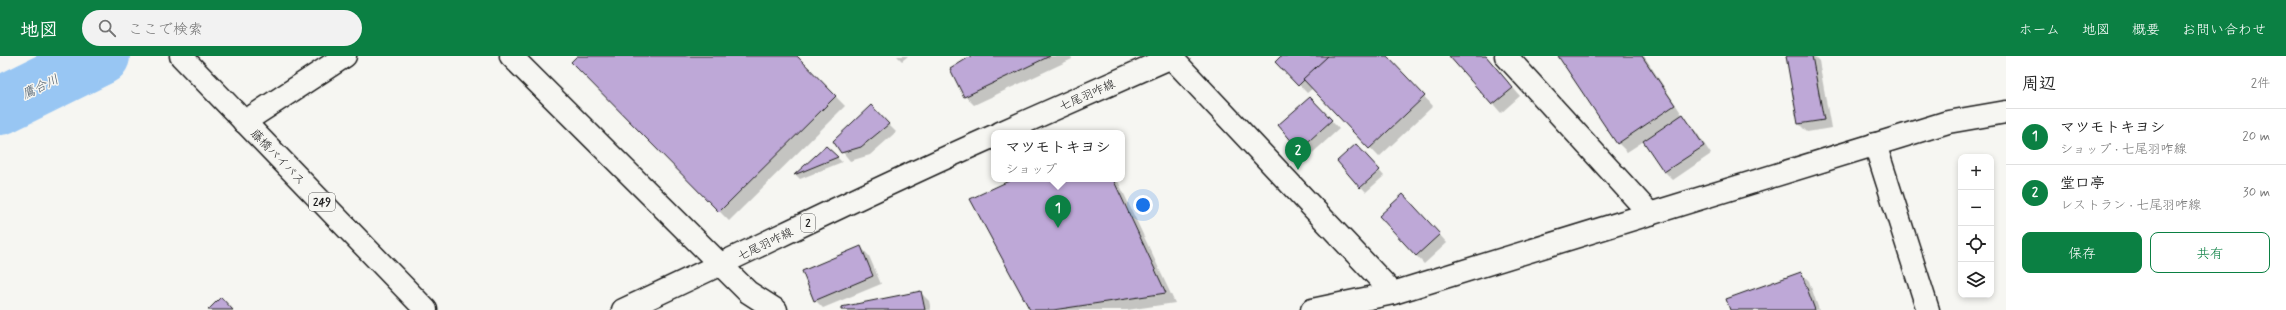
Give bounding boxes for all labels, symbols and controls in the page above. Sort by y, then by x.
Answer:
search box [82,10,362,46]
icon: search [96,17,118,39]
text: 地図 [20,18,58,43]
text: ここで検索 [128,20,203,40]
text: ホーム [2019,21,2060,39]
text: 地図 [2082,21,2110,39]
text: 概要 [2132,21,2160,39]
text: お問い合わせ [2182,21,2266,39]
water label: 鷹合川 [19,71,62,104]
text: 周辺 [2022,73,2056,95]
text: 2件 [2251,75,2270,92]
street label: 七尾羽咋線 [1057,76,1118,115]
text: マツモトキヨシ [2060,118,2165,138]
street label: 藤橋バイパス [247,126,308,189]
text: 1 [2032,128,2038,145]
text: 20 m [2242,128,2270,145]
popup [991,130,1125,182]
pin: 2 [1285,137,1311,170]
text: マツモトキヨシ [1005,138,1111,158]
text: ショップ · 七尾羽咋線 [2060,141,2186,158]
map controls [1958,154,1994,298]
button: + [1958,154,1994,190]
text: ショップ [1005,161,1057,178]
text: 堂口亭 [2060,174,2105,194]
text: 2 [2032,184,2038,201]
text: 30 m [2243,184,2270,201]
button: − [1958,190,1994,226]
road number: 249 [309,193,335,211]
pin: 1 [1045,195,1071,228]
your location [1133,195,1153,215]
text: レストラン · 七尾羽咋線 [2060,197,2201,214]
road number: 2 [801,214,815,232]
street label: 七尾羽咋線 [735,225,796,265]
button: locate [1958,226,1994,262]
button: 保存 [2022,232,2142,273]
button: 共有 [2150,232,2270,273]
button: layers [1958,262,1994,298]

